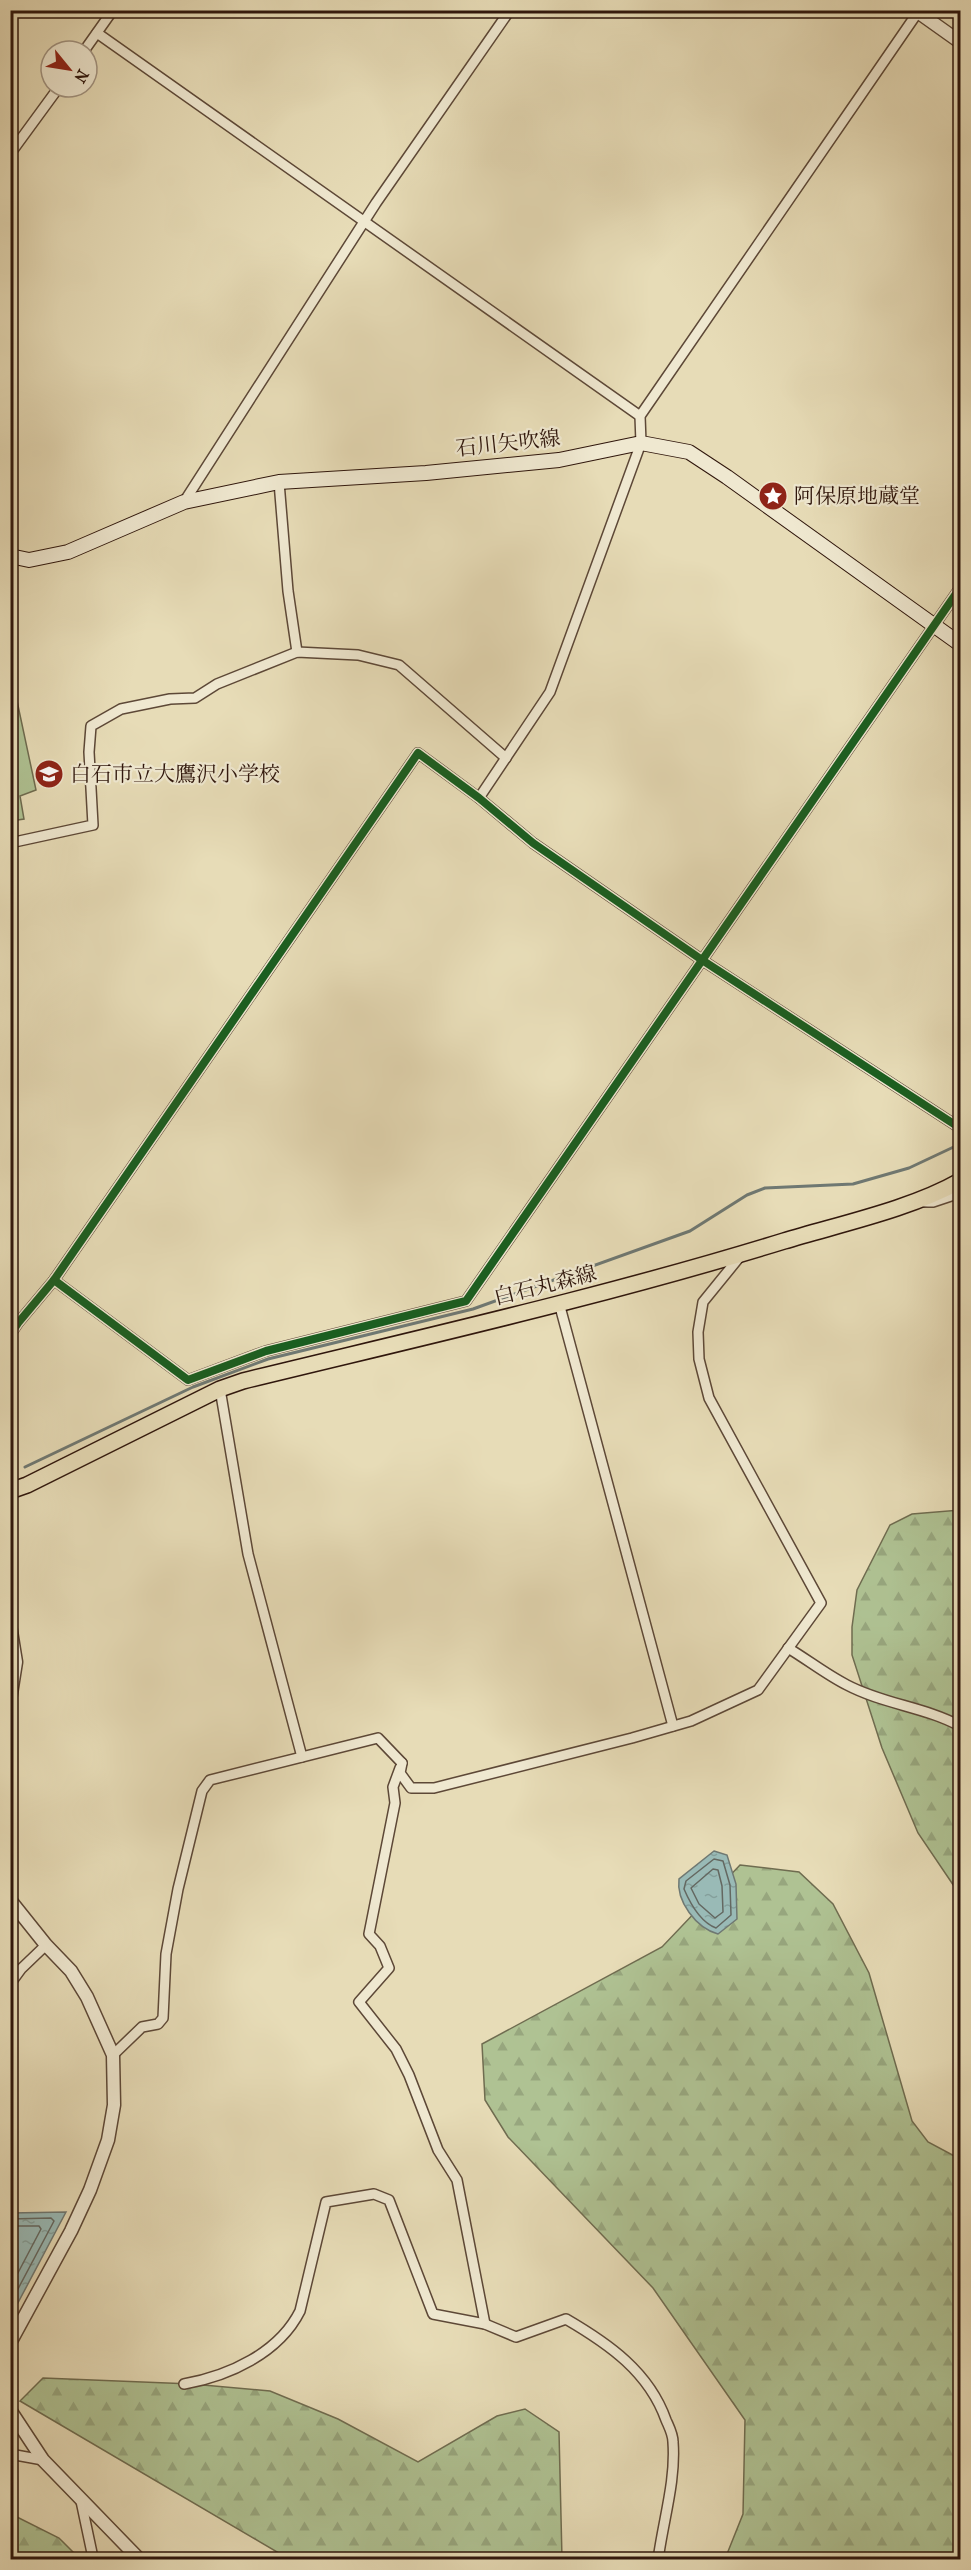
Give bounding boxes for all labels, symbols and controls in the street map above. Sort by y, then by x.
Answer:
north arrow [39,39,99,99]
text: N [70,66,93,87]
street label: 石川矢吹線 [455,426,561,460]
place icon: 阿保原地蔵堂 [757,480,789,512]
place label: 阿保原地蔵堂 [794,484,920,508]
school or university icon: 白石市立大鷹沢小学校 [33,758,65,790]
place label: 白石市立大鷹沢小学校 [70,762,280,786]
street label: 白石丸森線 [491,1261,599,1309]

